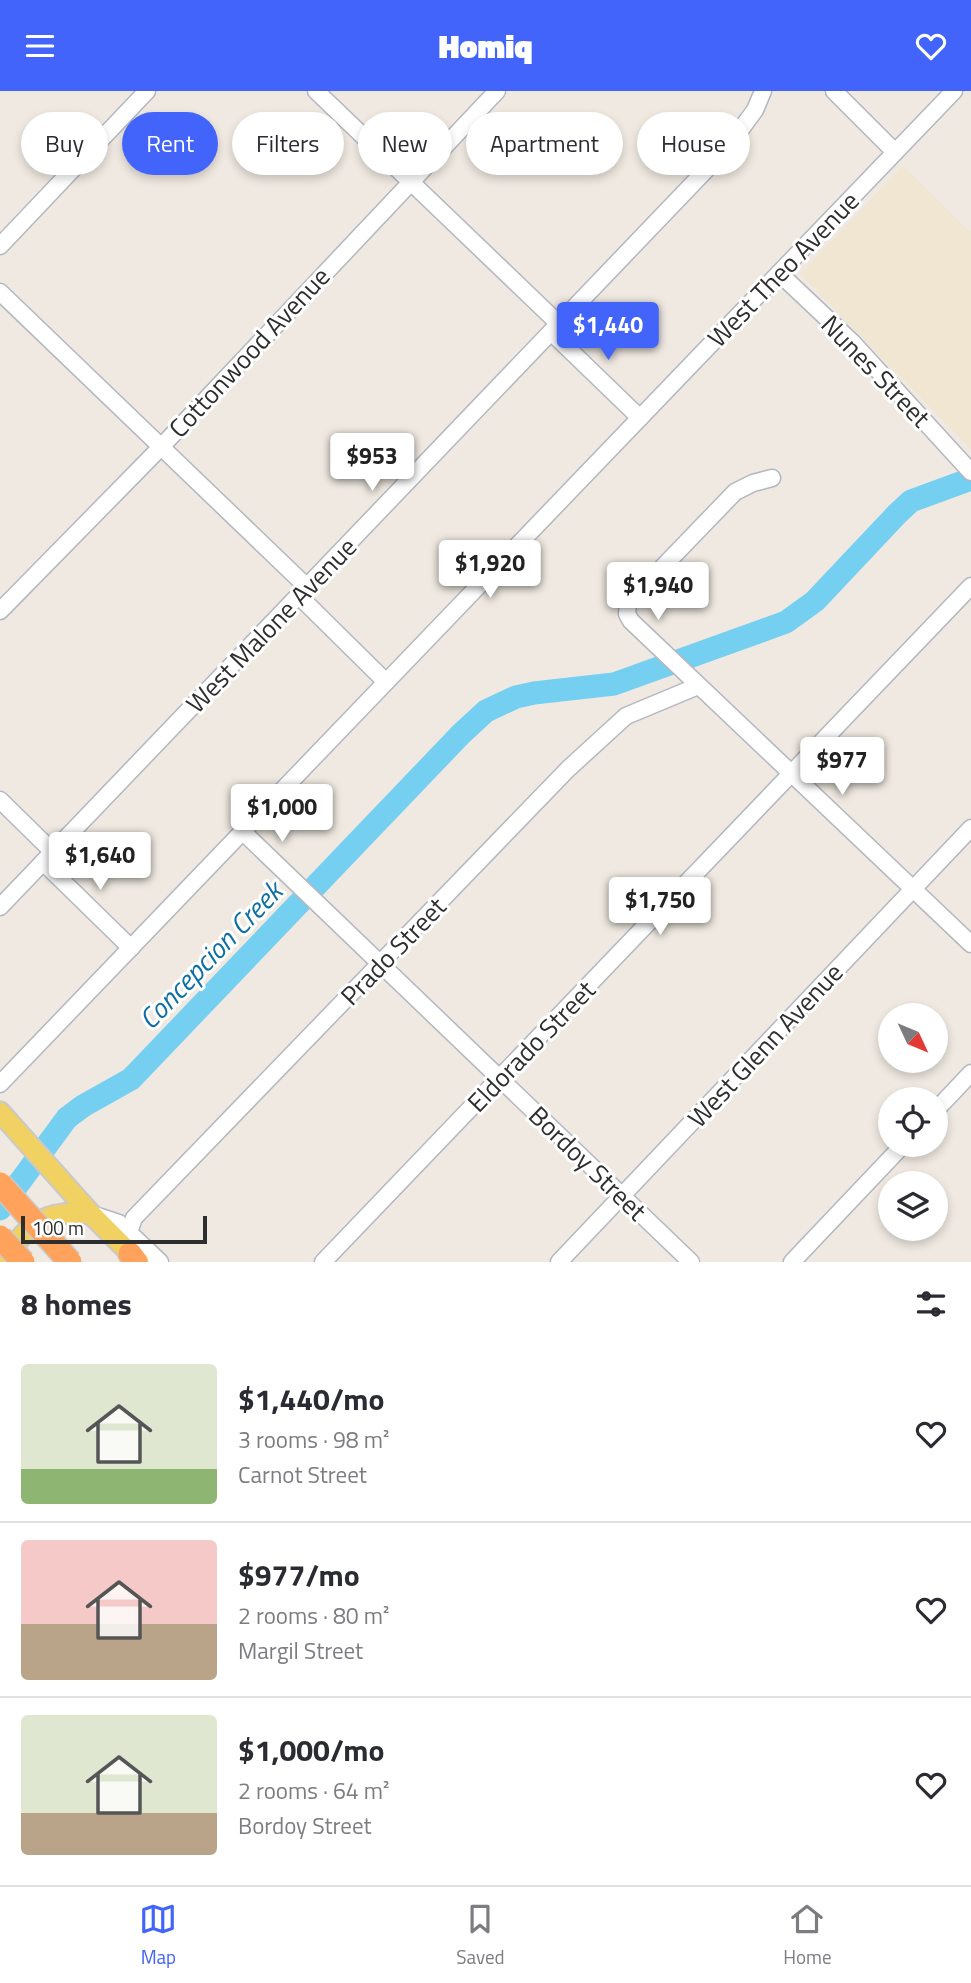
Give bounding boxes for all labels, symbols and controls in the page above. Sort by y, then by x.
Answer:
text: Homiq [439,22,532,70]
icon: menu [21,27,59,65]
icon: heart [912,27,950,65]
chip: Buy [21,112,108,175]
chip: Rent [122,112,218,175]
chip: Filters [232,112,344,175]
chip: New [358,112,452,175]
chip: Apartment [466,112,623,175]
chip: House [637,112,750,175]
street label: West Theo Avenue [698,182,868,356]
street label: Cottonwood Avenue [159,258,339,446]
pin: $1,440 [551,303,665,362]
street label: Nunes Street [812,306,940,436]
text: $1,440 [573,307,643,342]
pin: $953 [331,433,413,493]
text: $953 [346,438,398,473]
street label: West Malone Avenue [177,528,365,722]
pin: $1,920 [433,540,547,600]
text: $1,920 [455,545,525,580]
pin: $1,940 [601,563,715,622]
text: $1,940 [623,567,693,602]
pin: $977 [801,737,883,797]
text: $977 [816,742,868,777]
pin: $1,000 [225,785,339,844]
text: $1,000 [247,789,317,824]
pin: $1,640 [43,833,157,892]
text: $1,640 [65,837,135,872]
water label: Concepcion Creek [128,869,294,1039]
pin: $1,750 [603,877,717,937]
text: $1,750 [625,882,695,917]
street label: Prado Street [331,888,455,1014]
street label: West Glenn Avenue [678,954,852,1136]
street label: Eldorado Street [458,971,604,1121]
north arrow [878,1003,948,1073]
map controls [878,1003,948,1241]
button: locate [878,1087,948,1157]
street label: Bordoy Street [520,1097,656,1229]
button: layers [878,1171,948,1241]
scale bar [21,1213,206,1245]
text: 100 m [32,1213,84,1242]
text: 8 homes [21,1281,132,1327]
icon: filters [912,1285,950,1323]
text: $1,440/mo [238,1376,384,1422]
icon: home [77,1392,161,1476]
icon: heart [912,1415,950,1453]
text: 3 rooms · 98 m² [238,1422,389,1457]
text: Carnot Street [238,1457,367,1492]
text: $977/mo [238,1552,360,1598]
icon: home [77,1568,161,1652]
icon: heart [912,1591,950,1629]
text: 2 rooms · 80 m² [238,1598,389,1633]
text: Margil Street [238,1633,363,1668]
text: $1,000/mo [238,1727,384,1773]
icon: home [77,1743,161,1827]
icon: heart [912,1766,950,1804]
text: 2 rooms · 64 m² [238,1773,389,1808]
text: Bordoy Street [238,1808,372,1843]
tab: Map [139,1900,177,1971]
tab: Saved [456,1900,505,1971]
tab: Home [783,1900,832,1971]

